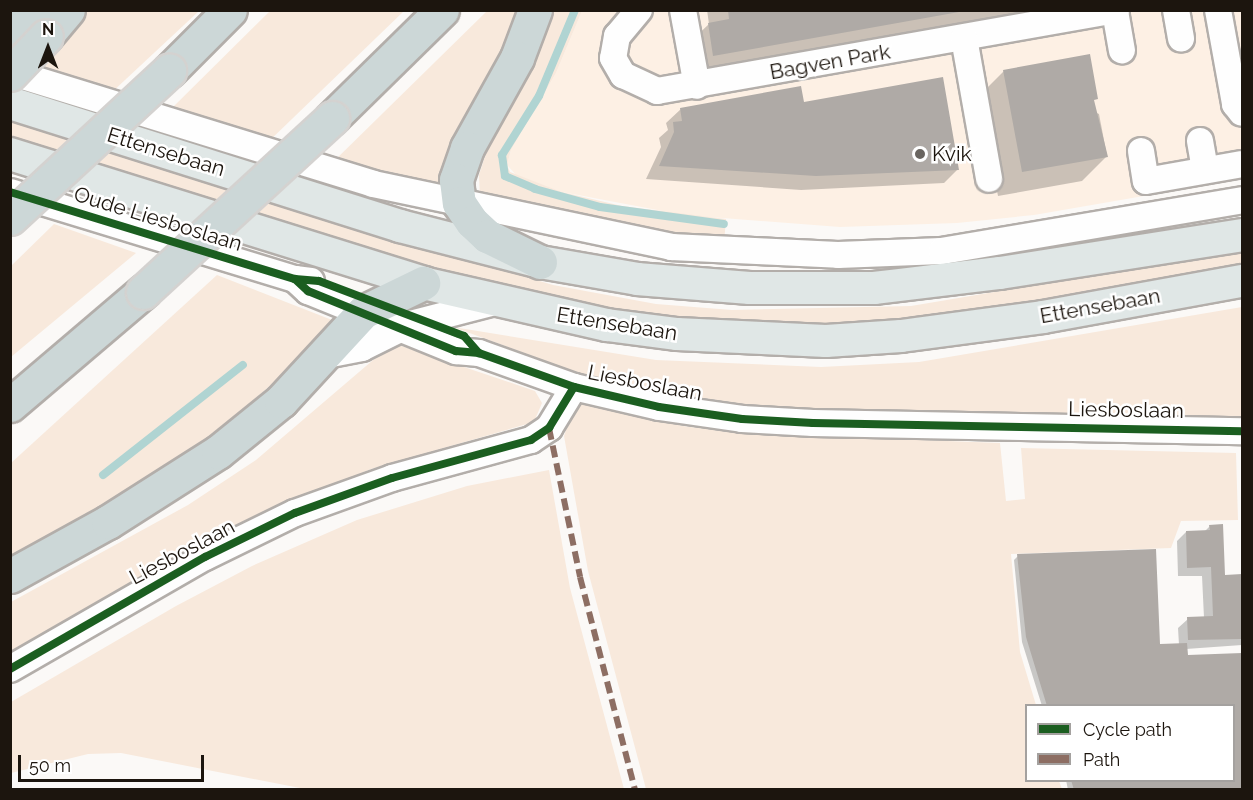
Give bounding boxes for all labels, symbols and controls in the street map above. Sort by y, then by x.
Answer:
north arrow [18,18,78,78]
text: N [42,20,54,39]
street label: Bagven Park [768,39,892,85]
street label: Ettensebaan [104,122,228,182]
place label: Kvik [932,141,972,167]
marker: Kvik [913,147,927,161]
street label: Oude Liesboslaan [71,181,245,257]
street label: Ettensebaan [1038,283,1162,329]
street label: Ettensebaan [555,302,679,346]
street label: Liesboslaan [586,360,704,406]
street label: Liesboslaan [1068,396,1184,424]
street label: Liesboslaan [125,514,239,590]
legend [1025,704,1235,782]
text: Cycle path [1083,719,1172,740]
scale bar [21,743,207,781]
text: Path [1083,749,1120,770]
text: 50 m [29,755,71,776]

